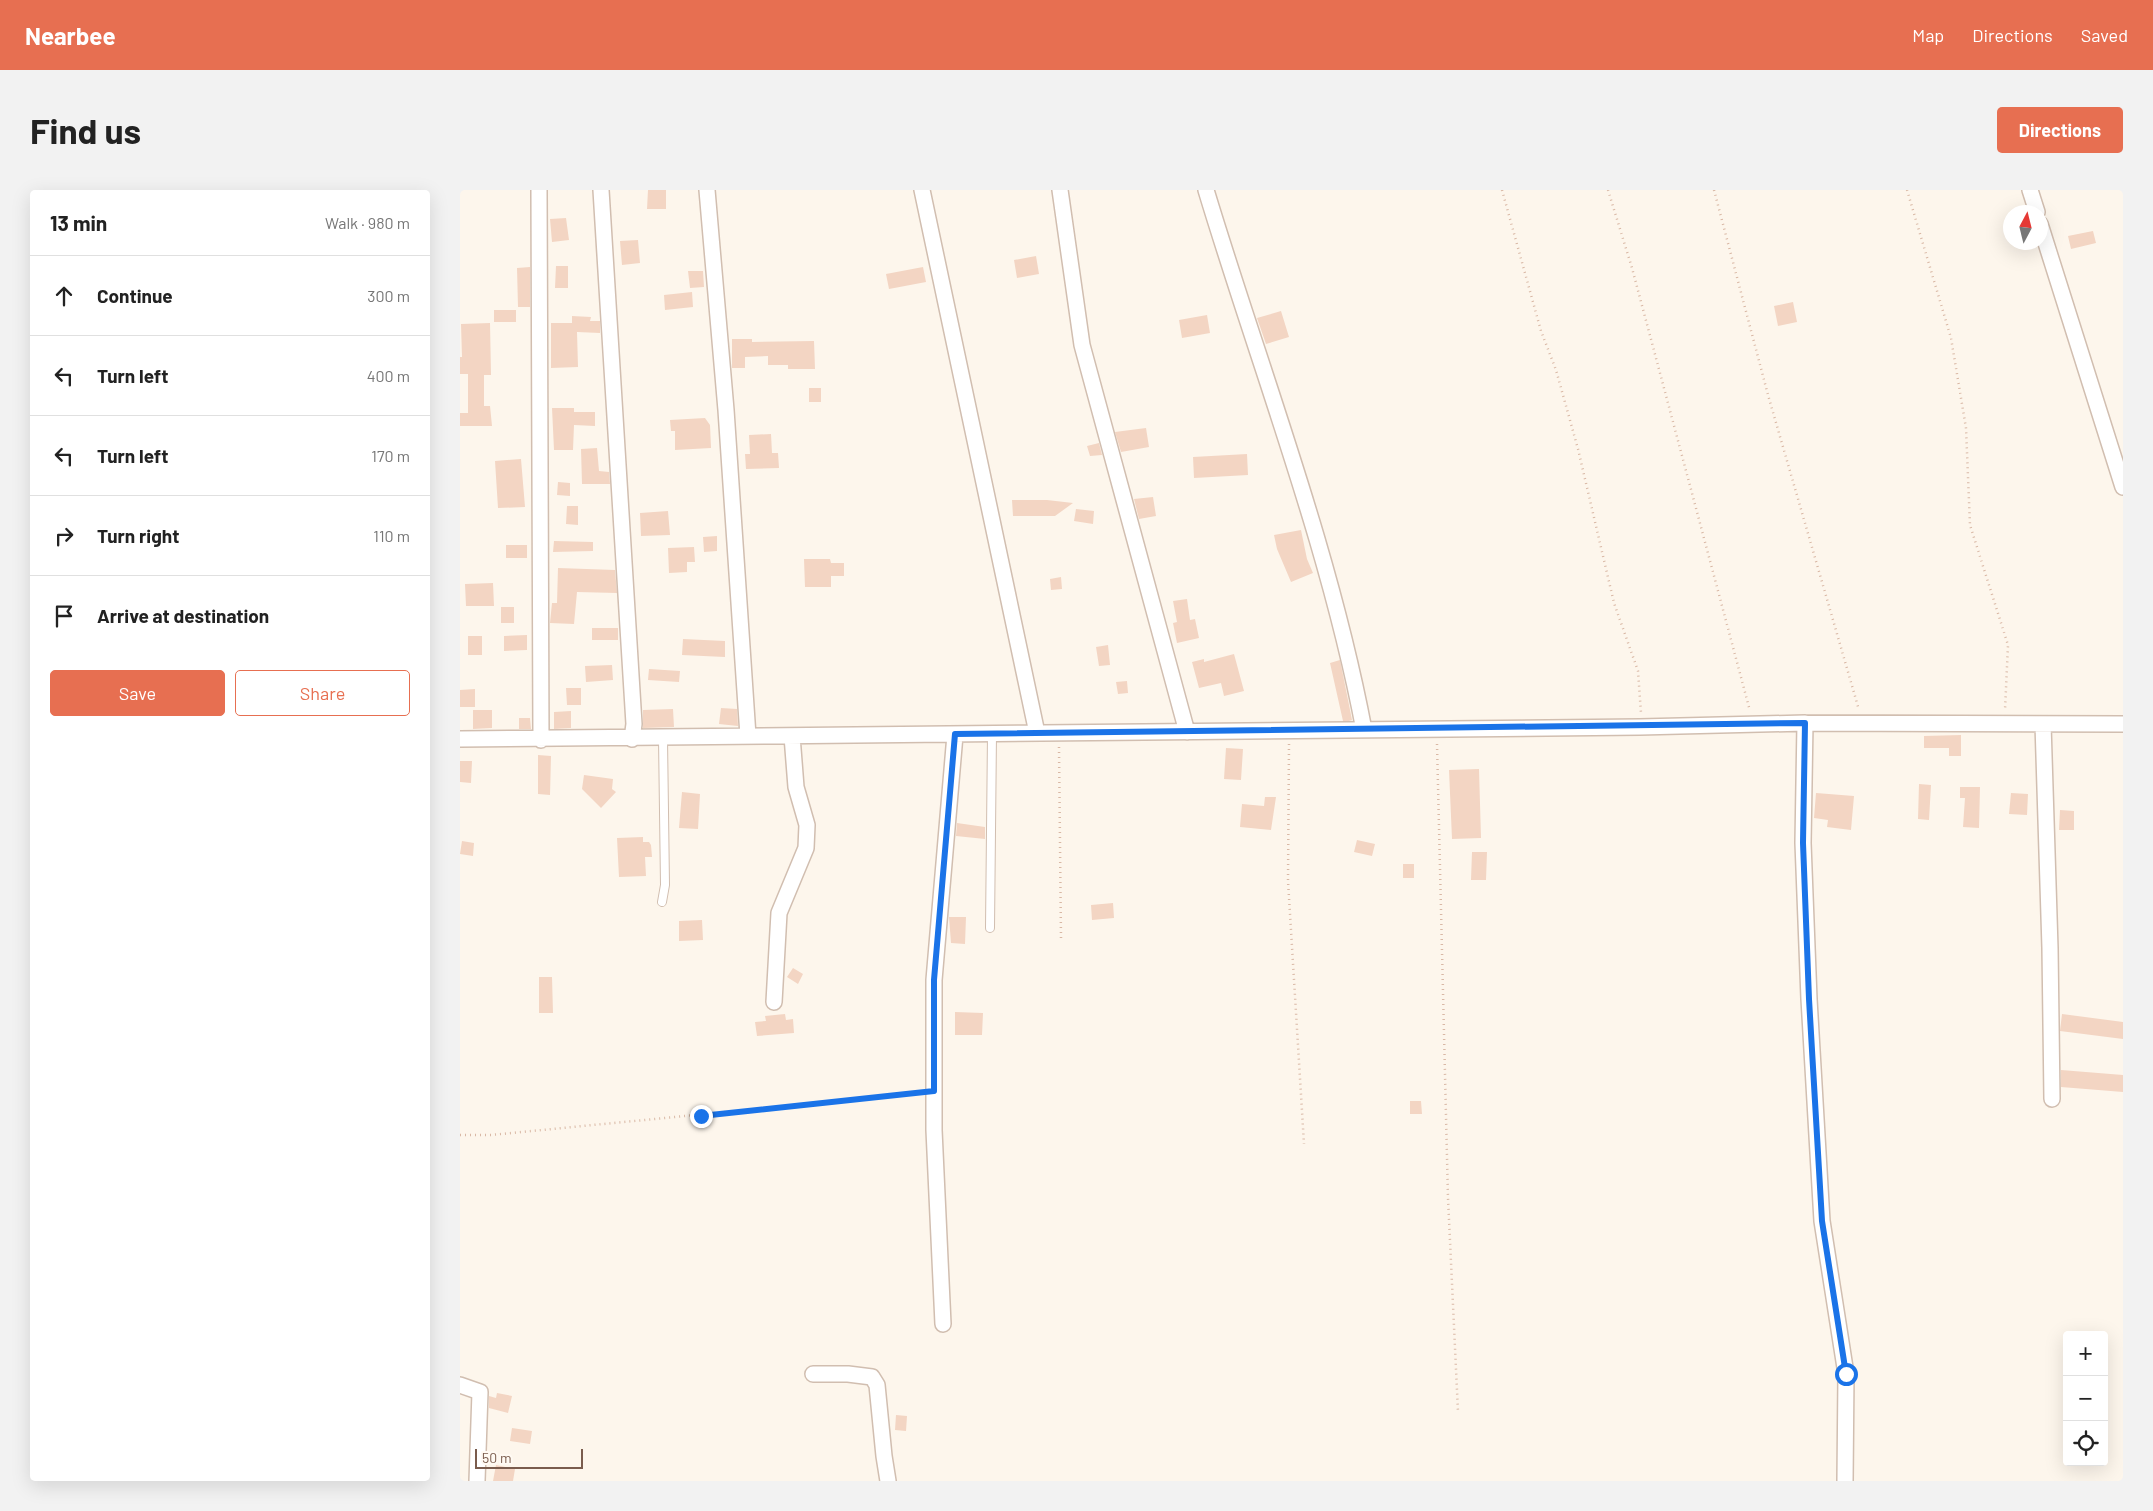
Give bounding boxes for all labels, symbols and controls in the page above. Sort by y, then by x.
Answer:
text: Nearbee [25,21,116,50]
text: Map [1912,24,1944,46]
text: Directions [1972,24,2053,46]
text: Saved [2081,24,2128,46]
button: Directions [1997,107,2123,153]
text: Find us [30,109,141,151]
north arrow [2003,205,2048,250]
text: 13 min [50,210,107,235]
text: Walk · 980 m [325,213,410,232]
icon: ahead [50,282,78,310]
text: Continue [97,284,173,307]
text: 300 m [367,286,410,305]
icon: left [50,362,78,390]
text: Turn left [97,364,168,387]
text: 400 m [367,366,410,385]
icon: left [50,442,78,470]
text: Turn left [97,444,168,467]
text: 170 m [371,446,410,465]
icon: right [50,522,78,550]
text: Turn right [97,524,179,547]
text: 110 m [373,526,410,545]
icon: arrive [50,602,78,630]
text: Arrive at destination [97,604,269,627]
button: Save [50,670,225,716]
button: Share [235,670,410,716]
route end [690,1105,713,1128]
map controls [2063,1331,2108,1466]
button: + [2063,1331,2108,1376]
route start [1835,1363,1858,1386]
button: − [2063,1376,2108,1421]
button: locate [2063,1421,2108,1466]
scale bar [475,1446,582,1469]
text: 50 m [482,1449,511,1466]

